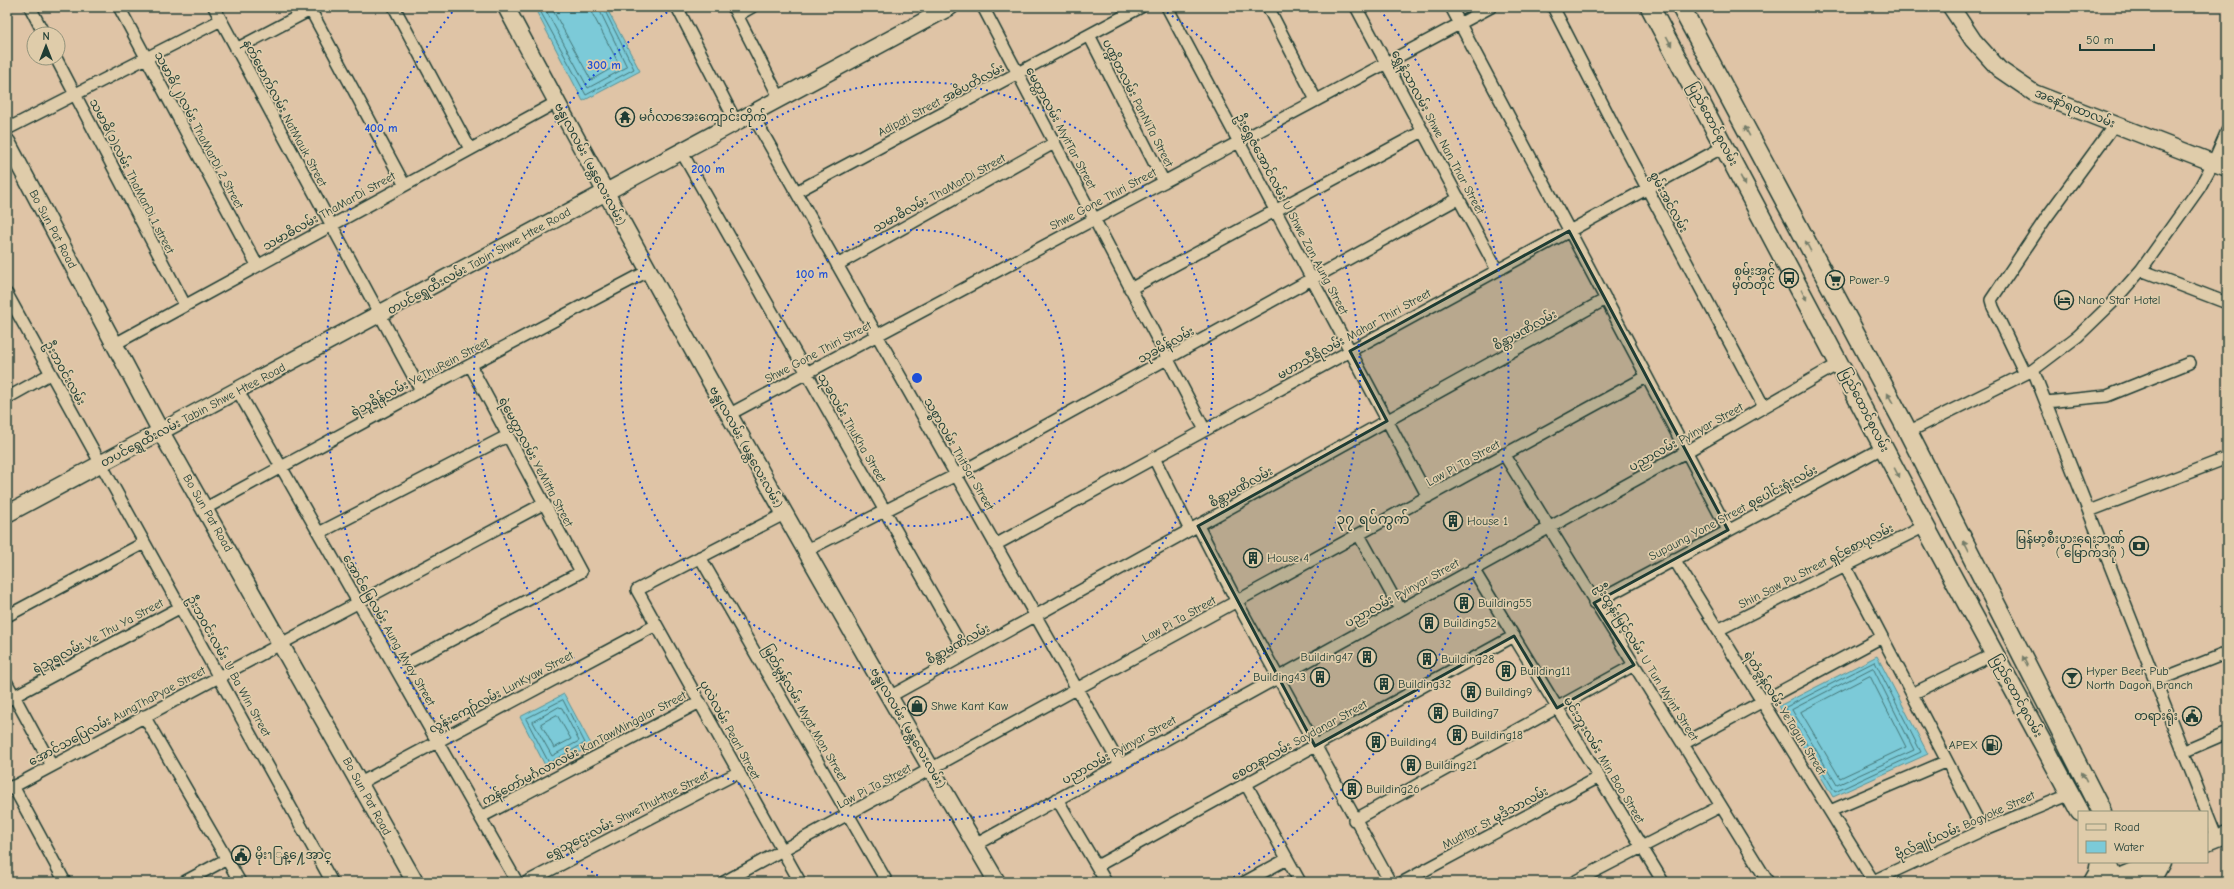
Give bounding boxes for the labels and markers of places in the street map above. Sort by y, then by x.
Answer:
temple icon: မင်္ဂလာအေးကျောင်းတိုက် [614,106,636,128]
place label: မင်္ဂလာအေးကျောင်းတိုက် [639,108,767,127]
place label: စွမ်းအင် မှတ်တိုင် [1732,262,1775,295]
bus stop icon: စွမ်းအင် မှတ်တိုင် [1778,267,1800,289]
supermarket icon: Power-9 [1824,269,1846,291]
place label: Power-9 [1849,273,1890,287]
hotel icon: Nano Star Hotel [2053,289,2075,311]
place label: Nano Star Hotel [2078,293,2160,307]
centre of rings [910,371,924,385]
building icon: House 1 [1442,510,1464,532]
place label: House 1 [1467,514,1508,528]
place label: မြန်မာ့စီးပွားရေးဘဏ် ( မြောက်ဒဂုံ ) [2015,530,2125,563]
bank icon: မြန်မာ့စီးပွားရေးဘဏ် ( မြောက်ဒဂုံ ) [2128,535,2150,557]
building icon: House 4 [1242,547,1264,569]
place label: House 4 [1267,551,1309,565]
building icon: Building55 [1453,592,1475,614]
place label: Building55 [1478,596,1532,610]
building icon: Building52 [1418,612,1440,634]
place label: Building52 [1443,616,1497,630]
building icon: Building47 [1356,646,1378,668]
building icon: Building28 [1416,648,1438,670]
place label: Building47 [1301,650,1353,664]
place label: Building28 [1441,652,1494,666]
building icon: Building11 [1495,660,1517,682]
place label: Building11 [1520,664,1571,678]
place label: Hyper Beer Pub North Dagon Branch [2086,664,2193,692]
building icon: Building43 [1309,666,1331,688]
bar icon: Hyper Beer Pub North Dagon Branch [2061,667,2083,689]
place label: Building43 [1253,670,1306,684]
building icon: Building32 [1373,673,1395,695]
place label: Building32 [1398,677,1451,691]
building icon: Building9 [1460,681,1482,703]
place label: Building9 [1485,685,1532,699]
shop icon: Shwe Kant Kaw [906,695,928,717]
place label: Shwe Kant Kaw [931,699,1009,713]
building icon: Building7 [1427,702,1449,724]
public building icon: တရားရုံး [2181,705,2203,727]
place label: Building7 [1452,706,1499,720]
place label: တရားရုံး [2134,709,2178,726]
building icon: Building18 [1446,724,1468,746]
place label: Building18 [1471,728,1523,742]
building icon: Building4 [1365,731,1387,753]
fuel station icon: APEX [1981,734,2003,756]
place label: Building4 [1390,735,1437,749]
place label: APEX [1949,738,1978,752]
building icon: Building21 [1400,754,1422,776]
place label: Building21 [1425,758,1477,772]
building icon: Building26 [1341,778,1363,800]
place label: Building26 [1366,782,1420,796]
public building icon: မိုးၫြန္႔ေအာင္ [230,844,252,866]
place label: မိုးၫြန္႔ေအာင္ [255,846,332,866]

